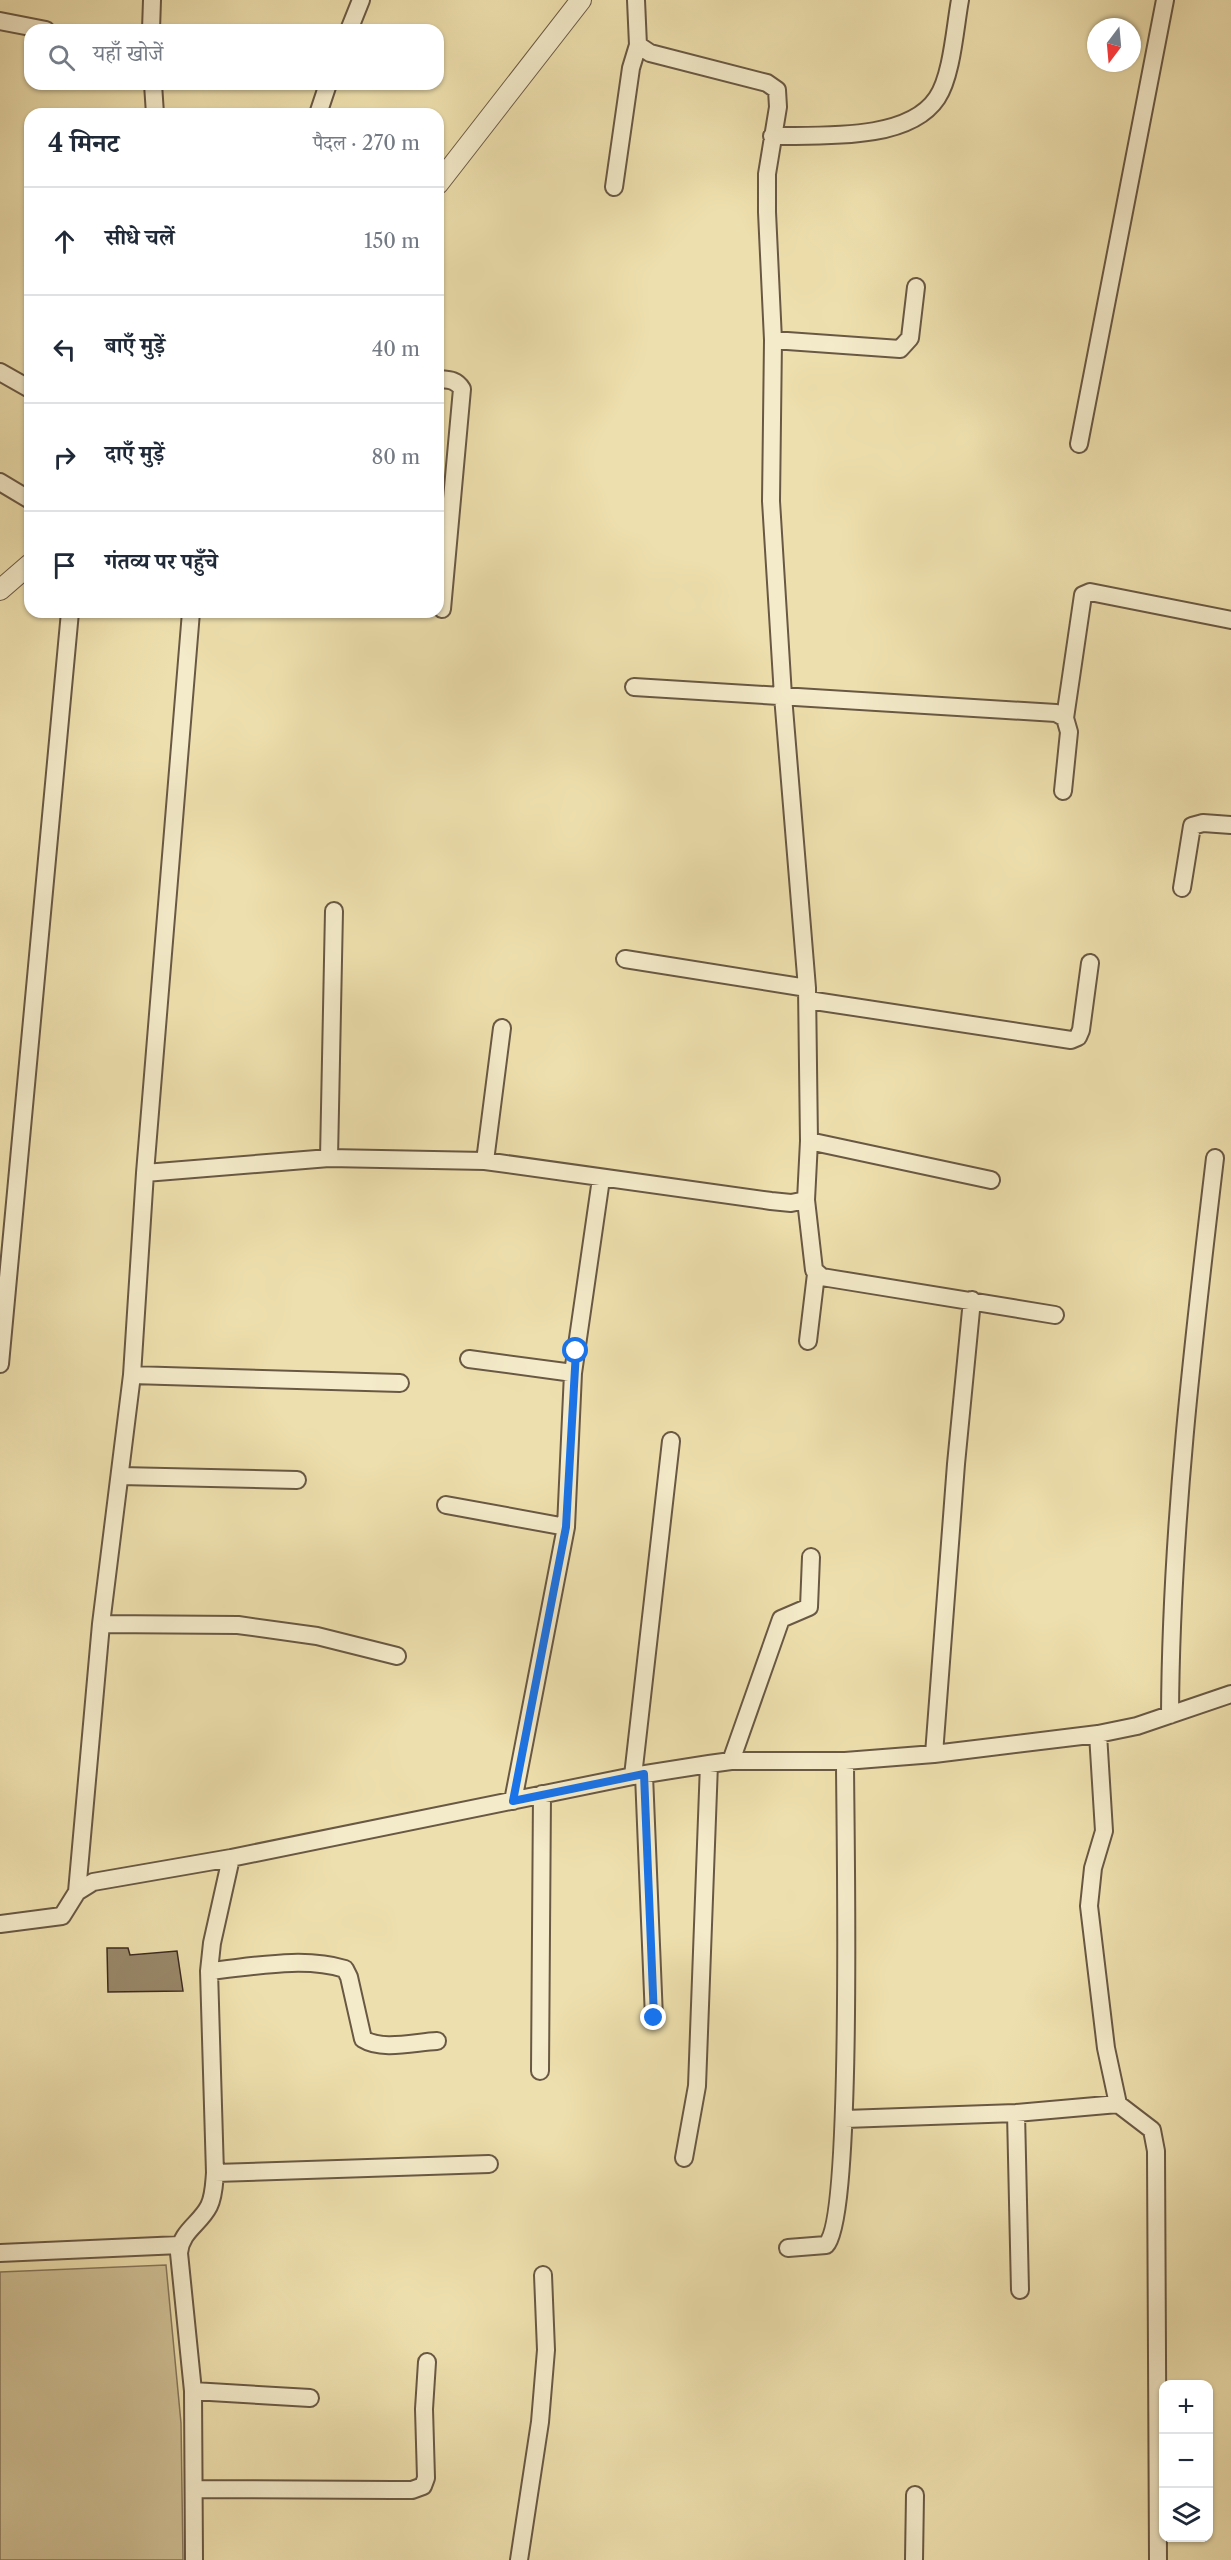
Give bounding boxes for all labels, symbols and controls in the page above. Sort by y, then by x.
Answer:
north arrow [1087,18,1141,72]
search box [24,24,444,90]
text: यहाँ खोजें [93,40,163,67]
icon: search [45,41,78,74]
text: 4 मिनट [48,127,119,159]
text: पैदल · 270 m [313,131,420,155]
text: सीधे चलें [105,224,174,251]
icon: ahead [48,225,81,258]
text: 150 m [364,229,420,253]
text: बाएँ मुड़ें [105,332,165,359]
icon: left [48,333,81,366]
text: 40 m [372,337,420,361]
text: दाएँ मुड़ें [105,440,164,467]
icon: right [48,441,81,474]
text: 80 m [372,445,420,469]
text: गंतव्य पर पहुँचे [105,548,218,575]
icon: arrive [48,549,81,582]
route start [562,1337,588,1363]
route end [640,2004,666,2030]
map controls [1159,2380,1213,2542]
button: + [1159,2380,1213,2434]
button: − [1159,2434,1213,2488]
button: layers [1159,2488,1213,2542]

